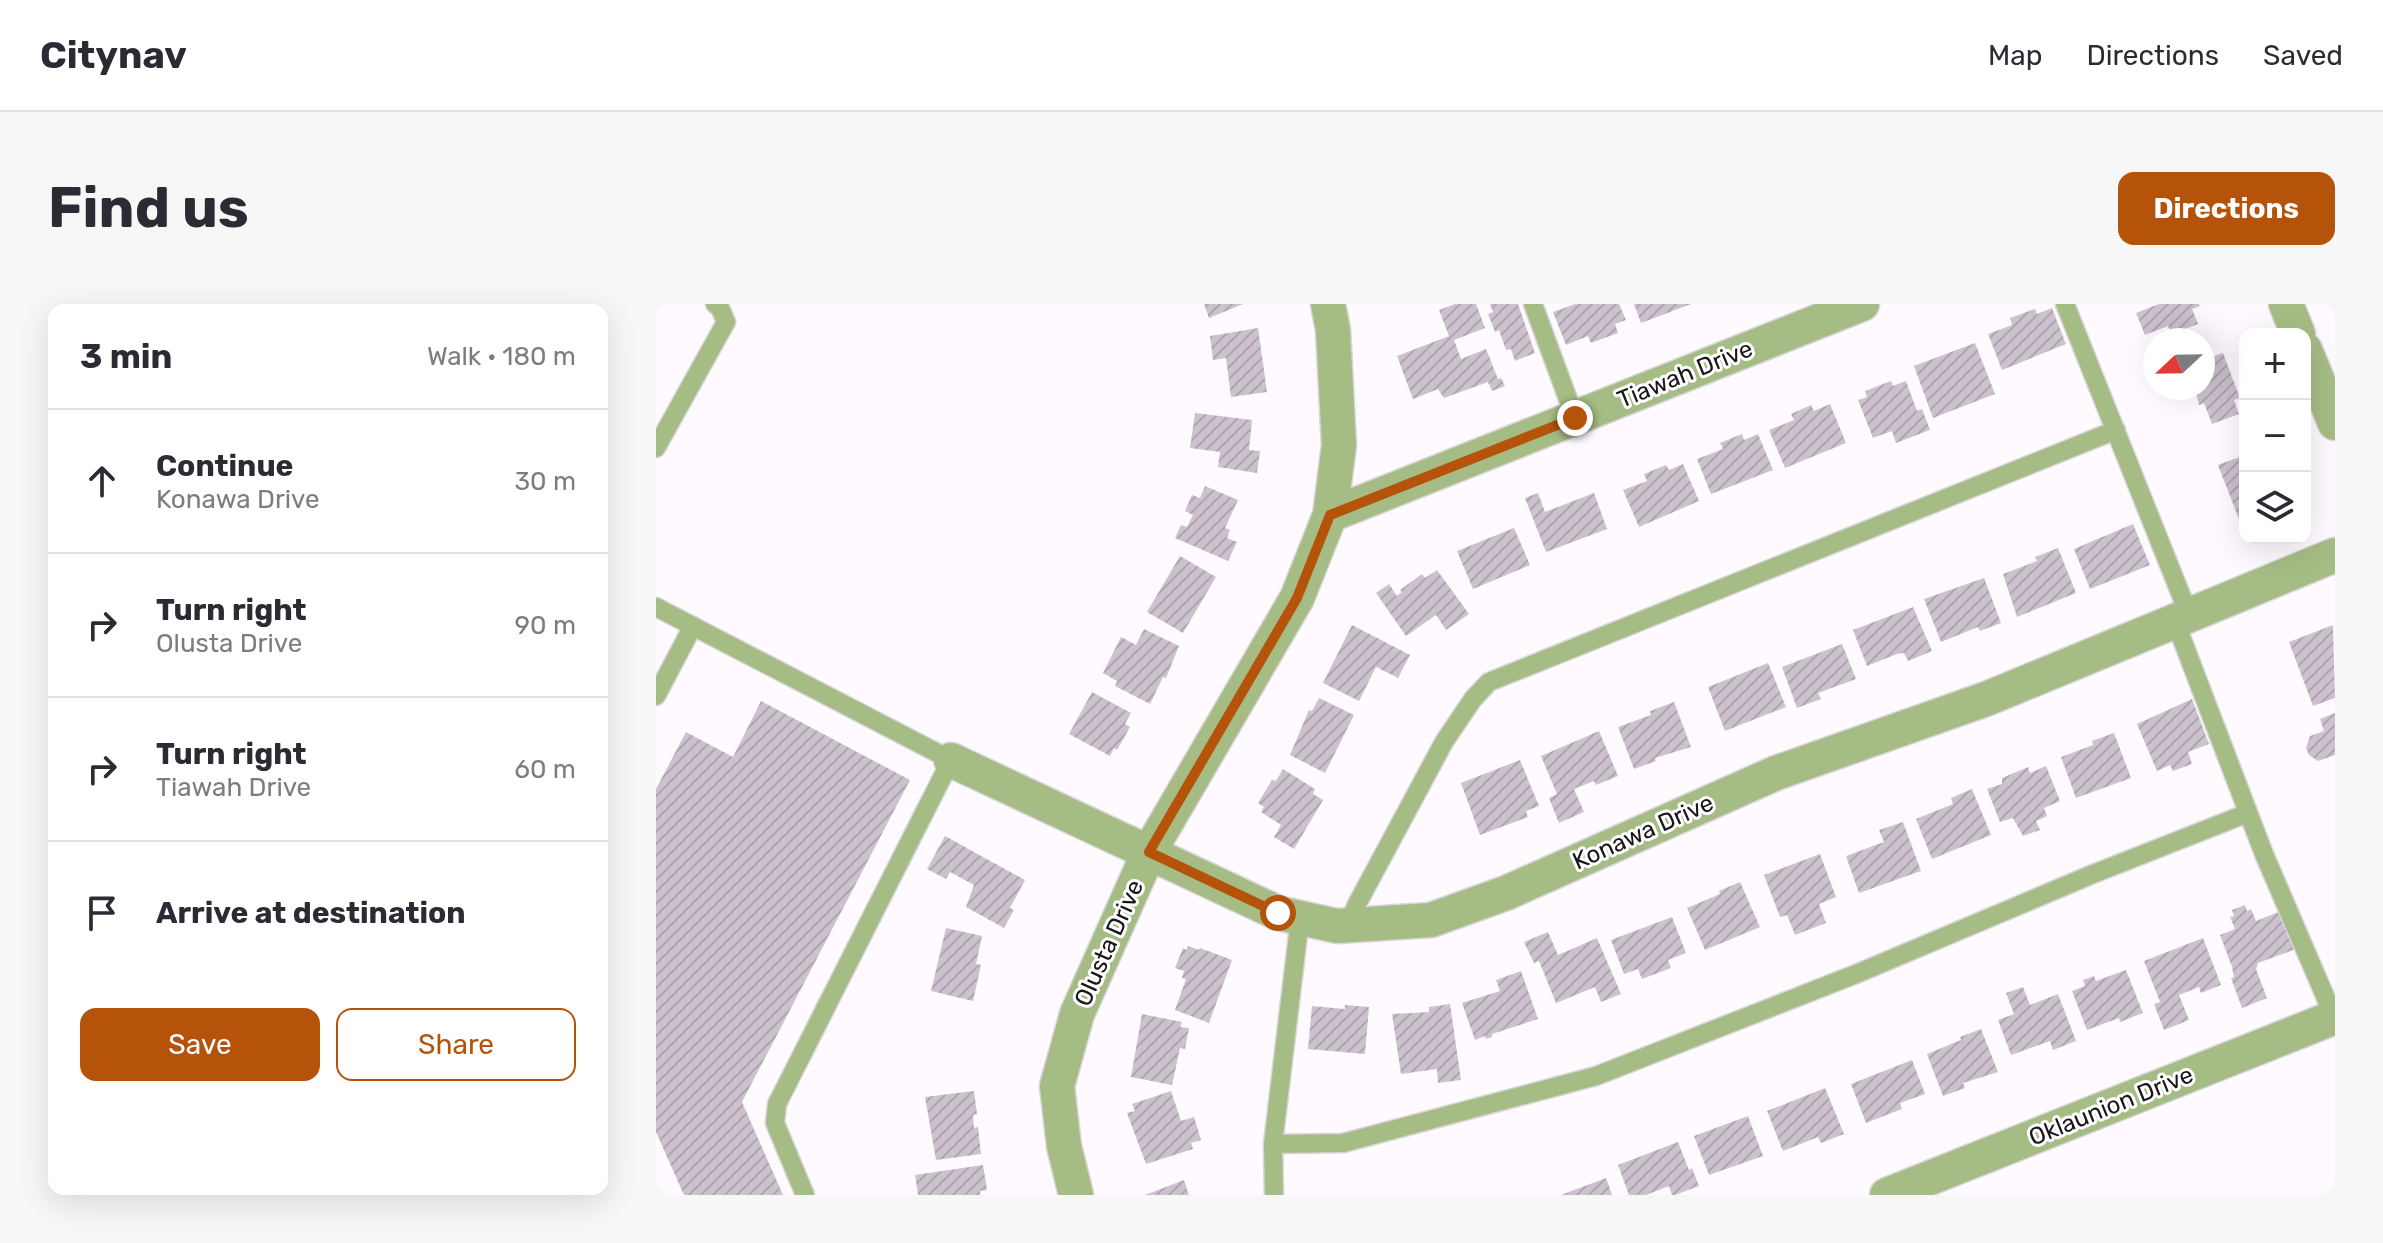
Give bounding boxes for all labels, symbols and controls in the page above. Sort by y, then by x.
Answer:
text: Citynav [40,32,187,78]
text: Map [1988,39,2042,72]
text: Directions [2086,39,2219,72]
text: Saved [2263,39,2343,72]
button: Directions [2118,172,2335,245]
text: Find us [48,175,249,241]
north arrow [2143,328,2215,400]
map controls [2239,328,2311,544]
button: + [2239,328,2311,400]
street label: Tiawah Drive [1613,334,1757,414]
text: 3 min [80,336,172,377]
text: Walk · 180 m [427,341,576,372]
route end [1557,400,1593,436]
button: − [2239,400,2311,472]
text: Continue [156,448,293,484]
icon: ahead [80,459,124,503]
text: 30 m [514,466,576,497]
button: layers [2239,472,2311,544]
text: Konawa Drive [156,484,320,515]
text: Turn right [156,592,307,628]
icon: right [80,603,124,647]
text: 90 m [515,610,576,641]
text: Olusta Drive [156,628,302,659]
text: Turn right [156,736,307,772]
icon: right [80,747,124,791]
text: 60 m [514,754,576,785]
text: Tiawah Drive [156,772,311,803]
street label: Konawa Drive [1568,789,1718,875]
street label: Olusta Drive [1069,876,1149,1010]
icon: arrive [80,891,124,935]
text: Arrive at destination [156,895,466,931]
route start [1260,895,1296,931]
button: Save [80,1008,320,1081]
button: Share [336,1008,576,1081]
street label: Oklaunion Drive [2025,1060,2197,1152]

